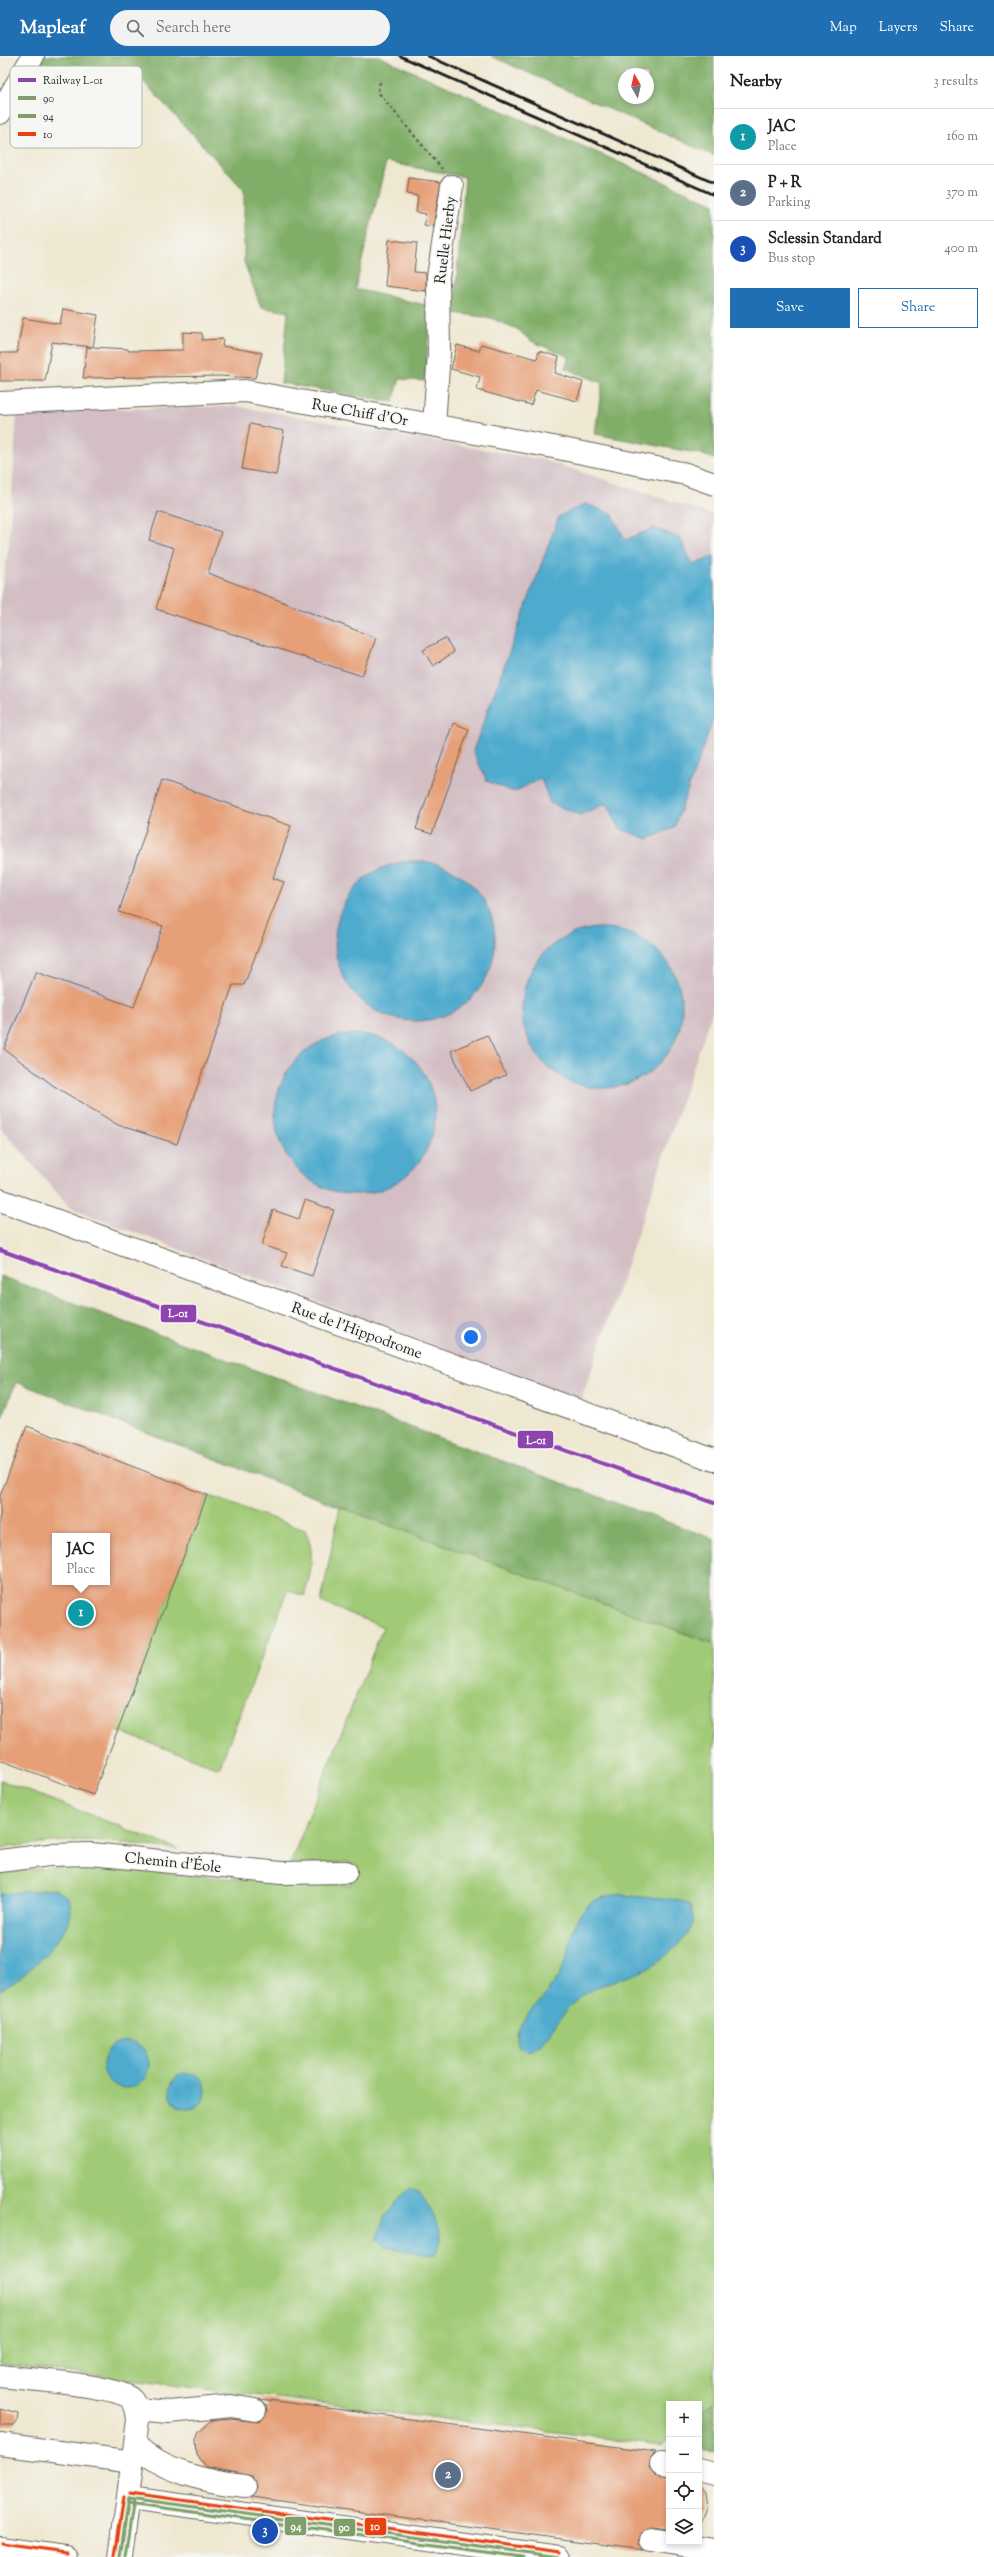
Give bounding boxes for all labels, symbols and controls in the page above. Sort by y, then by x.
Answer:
search box [110,10,390,46]
text: Mapleaf [20,15,86,42]
icon: search [124,17,146,39]
text: Search here [156,18,231,39]
text: Map [830,18,857,38]
text: Layers [879,18,917,38]
text: Share [939,18,974,38]
legend [10,66,142,148]
north arrow [618,68,654,104]
text: Nearby [730,70,782,94]
text: Railway L-01 [43,73,103,89]
text: 3 results [933,73,978,91]
text: 90 [43,91,54,107]
text: 94 [43,109,54,125]
text: JAC [768,117,796,138]
text: 10 [43,127,53,143]
text: 1 [741,128,745,146]
text: 160 m [947,128,978,146]
text: Place [768,138,797,156]
text: P + R [768,173,802,194]
text: 2 [740,184,746,202]
text: 370 m [946,184,978,202]
text: Parking [768,194,810,212]
street label: Ruelle Hierby [431,195,462,285]
text: Sclessin Standard [768,229,882,250]
text: 3 [740,240,746,258]
text: 400 m [944,240,978,258]
text: Bus stop [768,250,815,268]
button: Save [730,288,850,328]
button: Share [858,288,978,328]
street label: Rue Chiff d'Or [310,395,410,432]
street label: Rue de l'Hippodrome [288,1298,425,1365]
line badge: L-01 [160,1304,197,1323]
text: L-01 [167,1306,188,1322]
your location [461,1327,481,1347]
line badge: L-01 [517,1430,554,1449]
text: L-01 [525,1433,546,1449]
popup [52,1533,110,1585]
text: JAC [67,1540,95,1561]
text: Place [67,1561,95,1579]
pin: 1 [68,1598,94,1628]
street label: Chemin d'Éole [124,1847,222,1879]
map controls [666,2401,702,2545]
button: + [666,2401,702,2437]
button: − [666,2437,702,2473]
pin: 2 [435,2460,461,2490]
button: locate [666,2473,702,2509]
button: layers [666,2509,702,2545]
pin: 3 [252,2516,278,2546]
line badge: 94 [284,2516,307,2536]
line badge: 10 [364,2517,387,2536]
line badge: 90 [333,2518,356,2537]
text: 94 [291,2519,302,2535]
text: 10 [369,2519,380,2535]
text: 90 [338,2520,350,2536]

